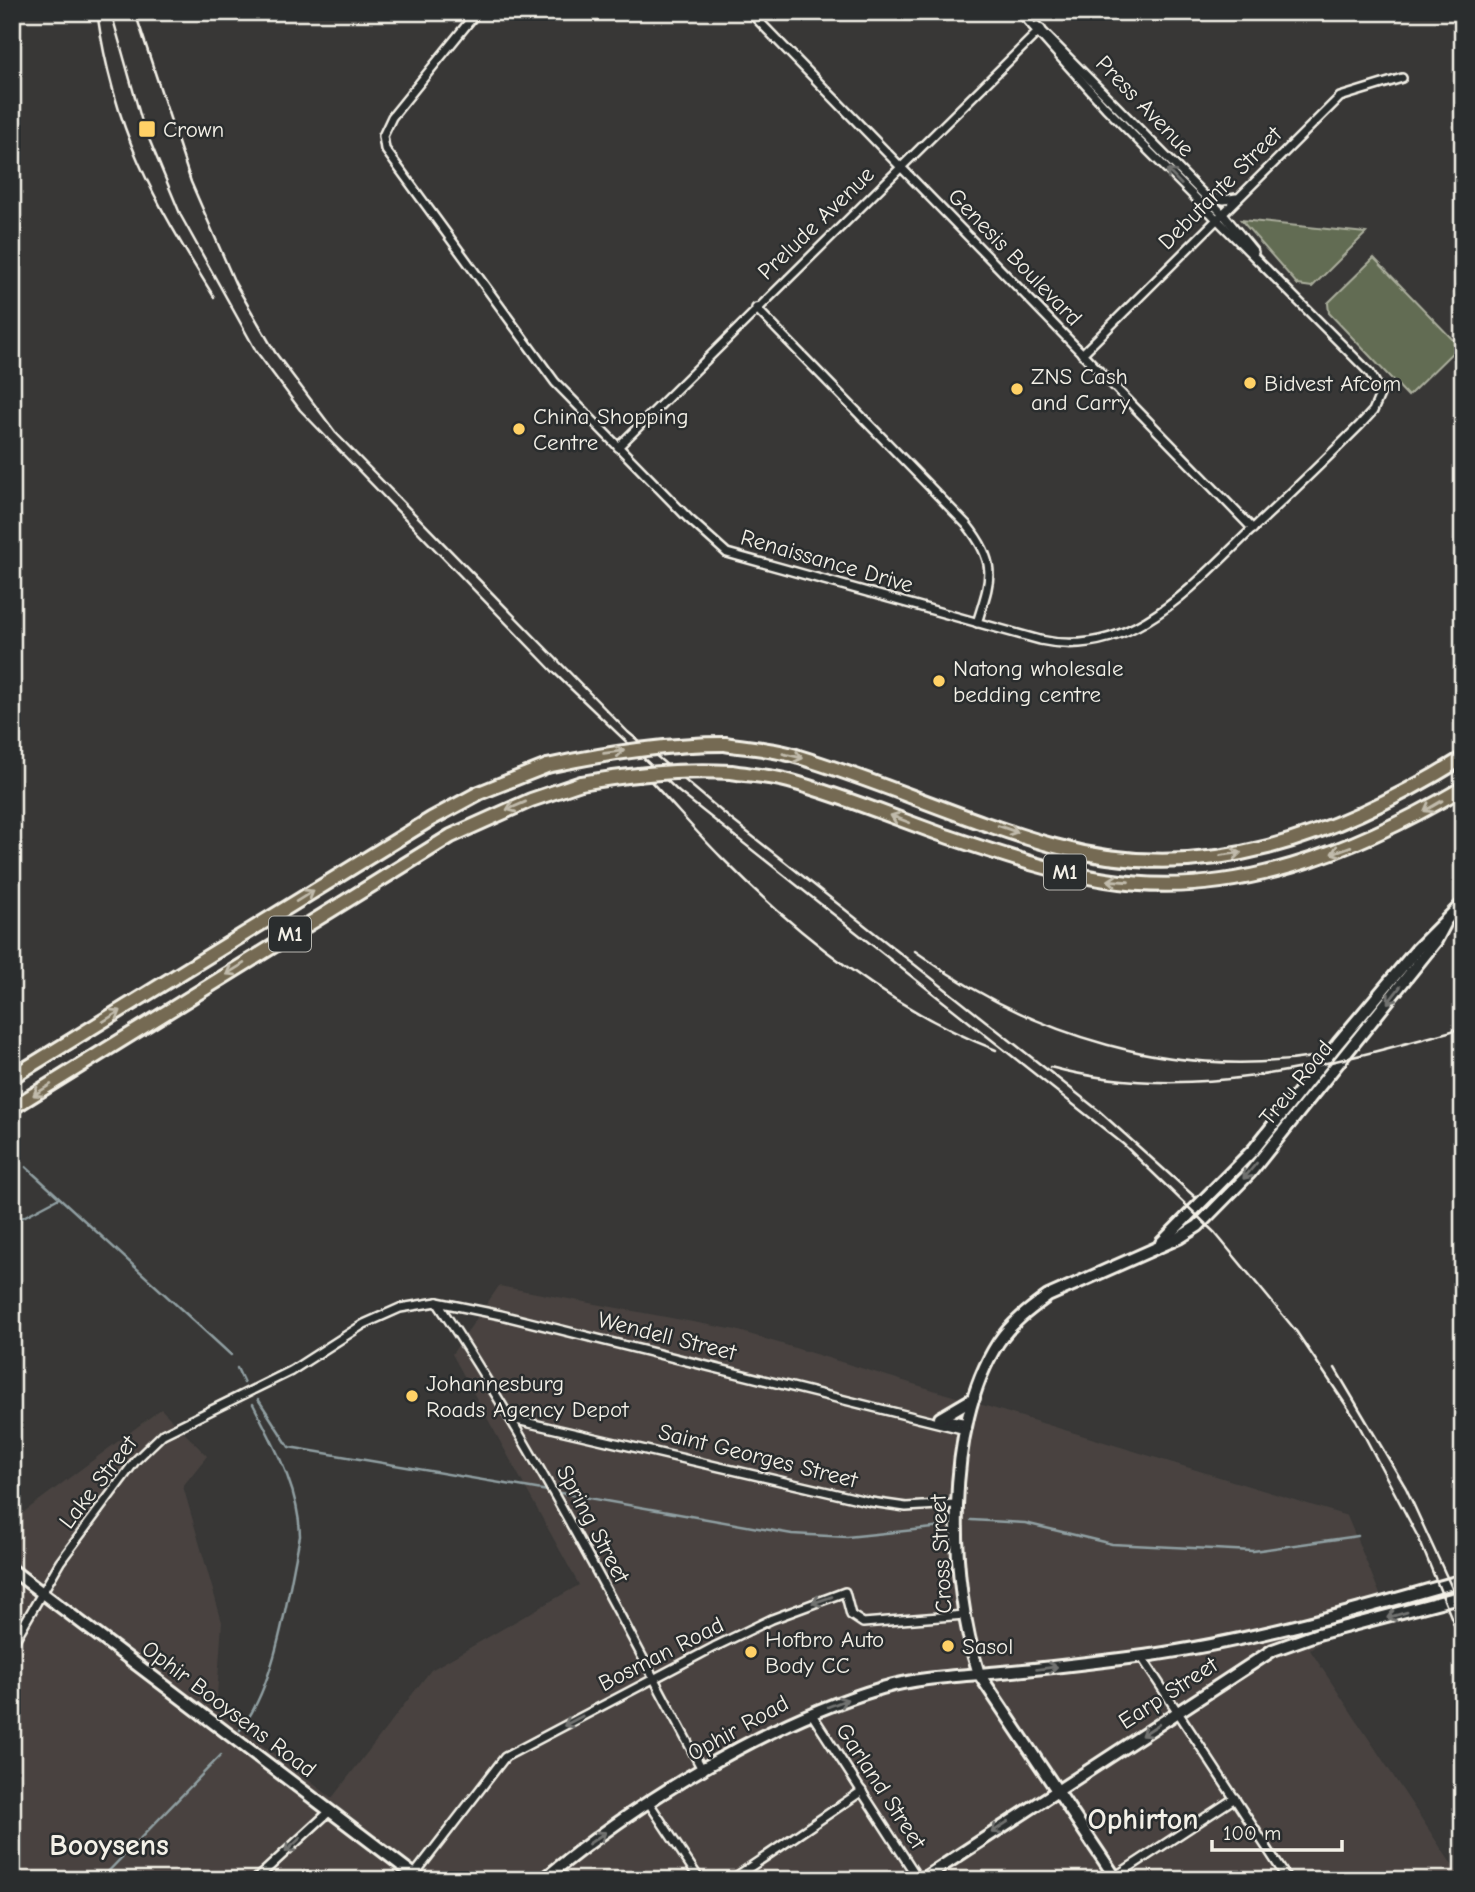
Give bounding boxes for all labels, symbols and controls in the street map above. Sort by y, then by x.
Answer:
street label: Press Avenue [1090,50,1200,162]
place label: Crown [163,116,224,143]
marker: Crown [137,119,157,139]
street label: Debutante Street [1153,120,1288,255]
street label: Prelude Avenue [752,161,880,285]
one-way arrow [1166,169,1183,186]
street label: Genesis Boulevard [943,183,1087,331]
place label: ZNS Cash and Carry [1031,363,1131,416]
place label: Bidvest Afcom [1264,370,1401,397]
marker: Bidvest Afcom [1242,375,1258,391]
marker: ZNS Cash and Carry [1009,381,1025,397]
place label: China Shopping Centre [533,403,689,456]
marker: China Shopping Centre [511,421,527,437]
street label: Renaissance Drive [738,523,916,599]
place label: Natong wholesale bedding centre [953,655,1123,708]
marker: Natong wholesale bedding centre [931,673,947,689]
one-way arrow [602,746,625,759]
one-way arrow [781,750,803,763]
one-way arrow [1424,799,1444,813]
one-way arrow [506,800,528,813]
one-way arrow [890,811,912,824]
one-way arrow [996,824,1018,836]
one-way arrow [1331,845,1353,857]
one-way arrow [1219,848,1242,861]
road number: M1 [1044,854,1086,890]
one-way arrow [1108,874,1130,887]
one-way arrow [295,889,315,903]
road number: M1 [269,916,311,951]
one-way arrow [226,961,245,976]
one-way arrow [1387,986,1402,1004]
one-way arrow [102,1009,122,1023]
street label: Treu Road [1254,1035,1338,1131]
one-way arrow [33,1083,53,1097]
one-way arrow [1242,1162,1258,1180]
street label: Wendell Street [595,1306,740,1367]
place label: Johannesburg Roads Agency Depot [426,1370,630,1423]
marker: Johannesburg Roads Agency Depot [404,1388,420,1404]
street label: Saint Georges Street [656,1418,862,1494]
street label: Lake Street [53,1429,144,1534]
street label: Spring Street [551,1461,636,1589]
street label: Cross Street [924,1492,958,1614]
one-way arrow [811,1595,833,1607]
one-way arrow [1386,1609,1408,1622]
street label: Bosman Road [594,1611,728,1697]
place label: Hofbro Auto Body CC [765,1626,884,1679]
place label: Sasol [962,1633,1013,1660]
street label: Ophir Booysens Road [137,1635,321,1783]
marker: Sasol [940,1638,956,1654]
marker: Hofbro Auto Body CC [743,1644,759,1660]
street label: Earp Street [1114,1650,1224,1735]
one-way arrow [1035,1661,1058,1674]
street label: Ophir Road [683,1689,793,1767]
one-way arrow [826,1696,848,1708]
one-way arrow [563,1714,584,1728]
street label: Garland Street [830,1718,932,1855]
one-way arrow [1140,1724,1160,1738]
district label: Ophirton [1088,1802,1198,1837]
scale bar [1212,1808,1342,1852]
one-way arrow [991,1820,1010,1834]
text: 100 m [1223,1821,1281,1845]
district label: Booysens [49,1828,169,1863]
one-way arrow [587,1831,606,1845]
one-way arrow [285,1837,302,1854]

